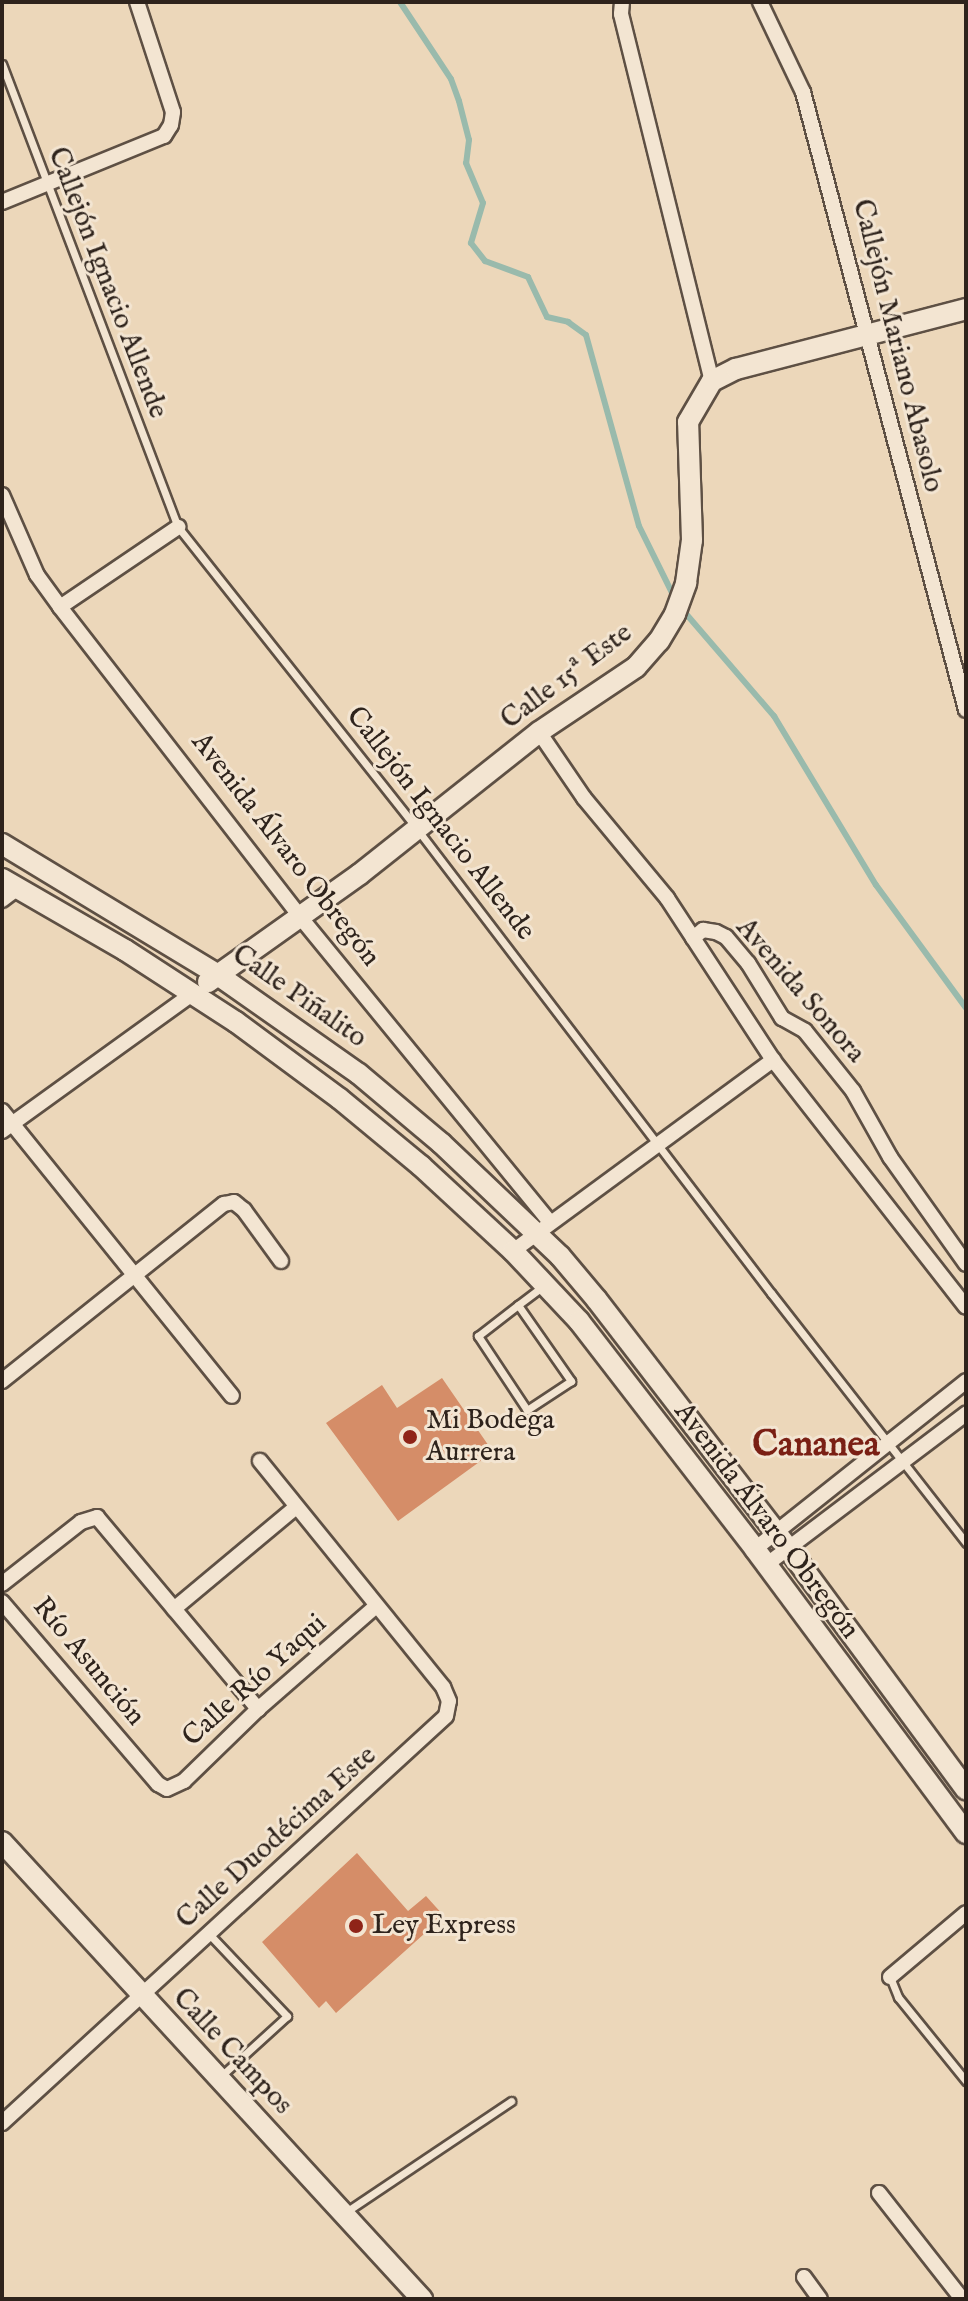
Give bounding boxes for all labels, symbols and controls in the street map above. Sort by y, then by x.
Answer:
street label: Callejón Ignacio Allende [40,143,174,423]
street label: Callejón Mariano Abasolo [844,196,950,496]
street label: Calle 15ª Este [495,617,639,737]
street label: Callejón Ignacio Allende [338,700,542,948]
street label: Avenida Álvaro Obregón [183,726,387,974]
street label: Avenida Sonora [728,912,872,1070]
street label: Calle Piñalito [225,938,373,1056]
street label: Avenida Álvaro Obregón [666,1396,866,1646]
place label: Mi Bodega Aurrera [426,1404,555,1470]
district label: Cananea [752,1424,880,1468]
marker: Mi Bodega Aurrera [401,1428,419,1446]
street label: Río Asunción [25,1591,151,1733]
street label: Calle Río Yaqui [176,1608,334,1754]
street label: Calle Duodécima Este [170,1739,384,1937]
place label: Ley Express [372,1909,516,1943]
marker: Ley Express [347,1917,365,1935]
street label: Calle Campos [165,1982,299,2122]

